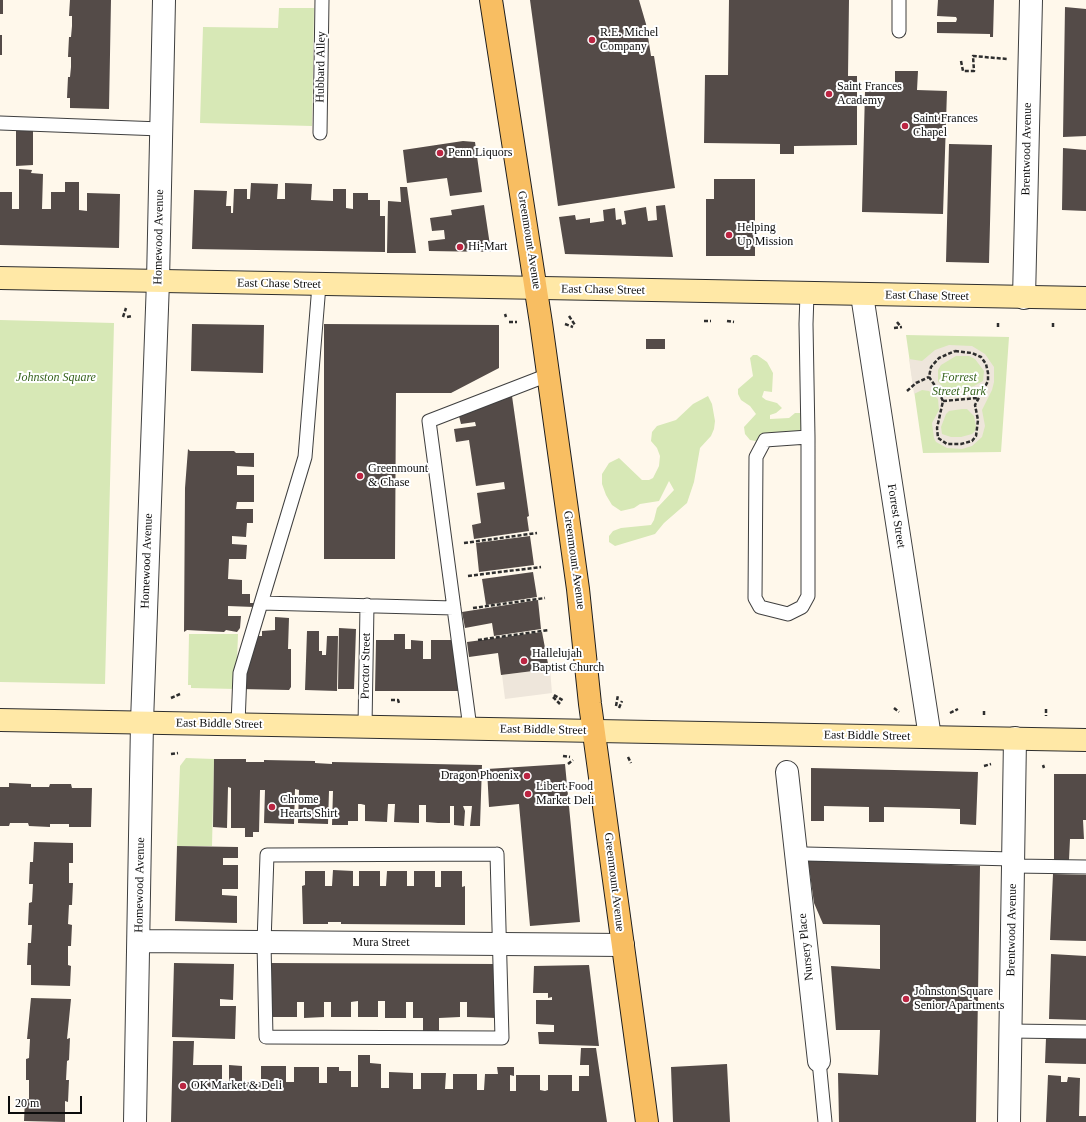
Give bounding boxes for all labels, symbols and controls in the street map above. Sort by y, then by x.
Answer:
place label: R.E. Michel Company [600,26,658,54]
street label: Hubbard Alley [313,31,329,103]
marker: R.E. Michel Company [587,35,597,45]
place label: Saint Frances Academy [837,80,902,108]
marker: Saint Frances Academy [824,89,834,99]
street label: Brentwood Avenue [1019,103,1035,195]
place label: Saint Frances Chapel [913,112,978,140]
marker: Saint Frances Chapel [900,121,910,131]
place label: Penn Liquors [448,146,512,160]
marker: Penn Liquors [435,148,445,158]
street label: Homewood Avenue [151,189,167,285]
street label: Greenmount Avenue [514,190,544,290]
place label: Helping Up Mission [737,221,793,249]
marker: Helping Up Mission [724,230,734,240]
place label: Hi-Mart [468,240,507,254]
marker: Hi-Mart [455,242,465,252]
street label: East Chase Street [237,276,321,292]
street label: East Chase Street [561,282,645,298]
street label: East Chase Street [885,288,969,304]
park label: Johnston Square [16,371,96,385]
park label: Forrest Street Park [932,371,986,399]
place label: Greenmount & Chase [368,462,428,490]
marker: Greenmount & Chase [355,471,365,481]
street label: Forrest Street [884,483,908,549]
street label: Greenmount Avenue [560,510,588,610]
street label: Homewood Avenue [138,513,156,609]
street label: Proctor Street [358,633,374,699]
place label: Hallelujah Baptist Church [532,647,604,675]
marker: Hallelujah Baptist Church [519,656,529,666]
street label: East Biddle Street [176,716,262,732]
street label: East Biddle Street [500,722,586,738]
street label: East Biddle Street [824,728,910,744]
place label: Dragon Phoenix [441,769,519,783]
marker: Dragon Phoenix [522,771,532,781]
place label: Libert Food Market Deli [536,780,594,808]
marker: Libert Food Market Deli [523,789,533,799]
place label: Chrome Hearts Shirt [280,793,338,821]
marker: Chrome Hearts Shirt [267,802,277,812]
street label: Greenmount Avenue [601,832,627,932]
street label: Homewood Avenue [132,837,148,933]
street label: Brentwood Avenue [1004,884,1020,976]
street label: Nursery Place [795,913,817,981]
street label: Mura Street [353,936,409,950]
place label: Johnston Square Senior Apartments [914,985,1004,1013]
marker: Johnston Square Senior Apartments [901,994,911,1004]
place label: OK Market & Deli [191,1079,282,1093]
marker: OK Market & Deli [178,1081,188,1091]
scale bar [10,1088,84,1114]
text: 20 m [15,1096,39,1110]

